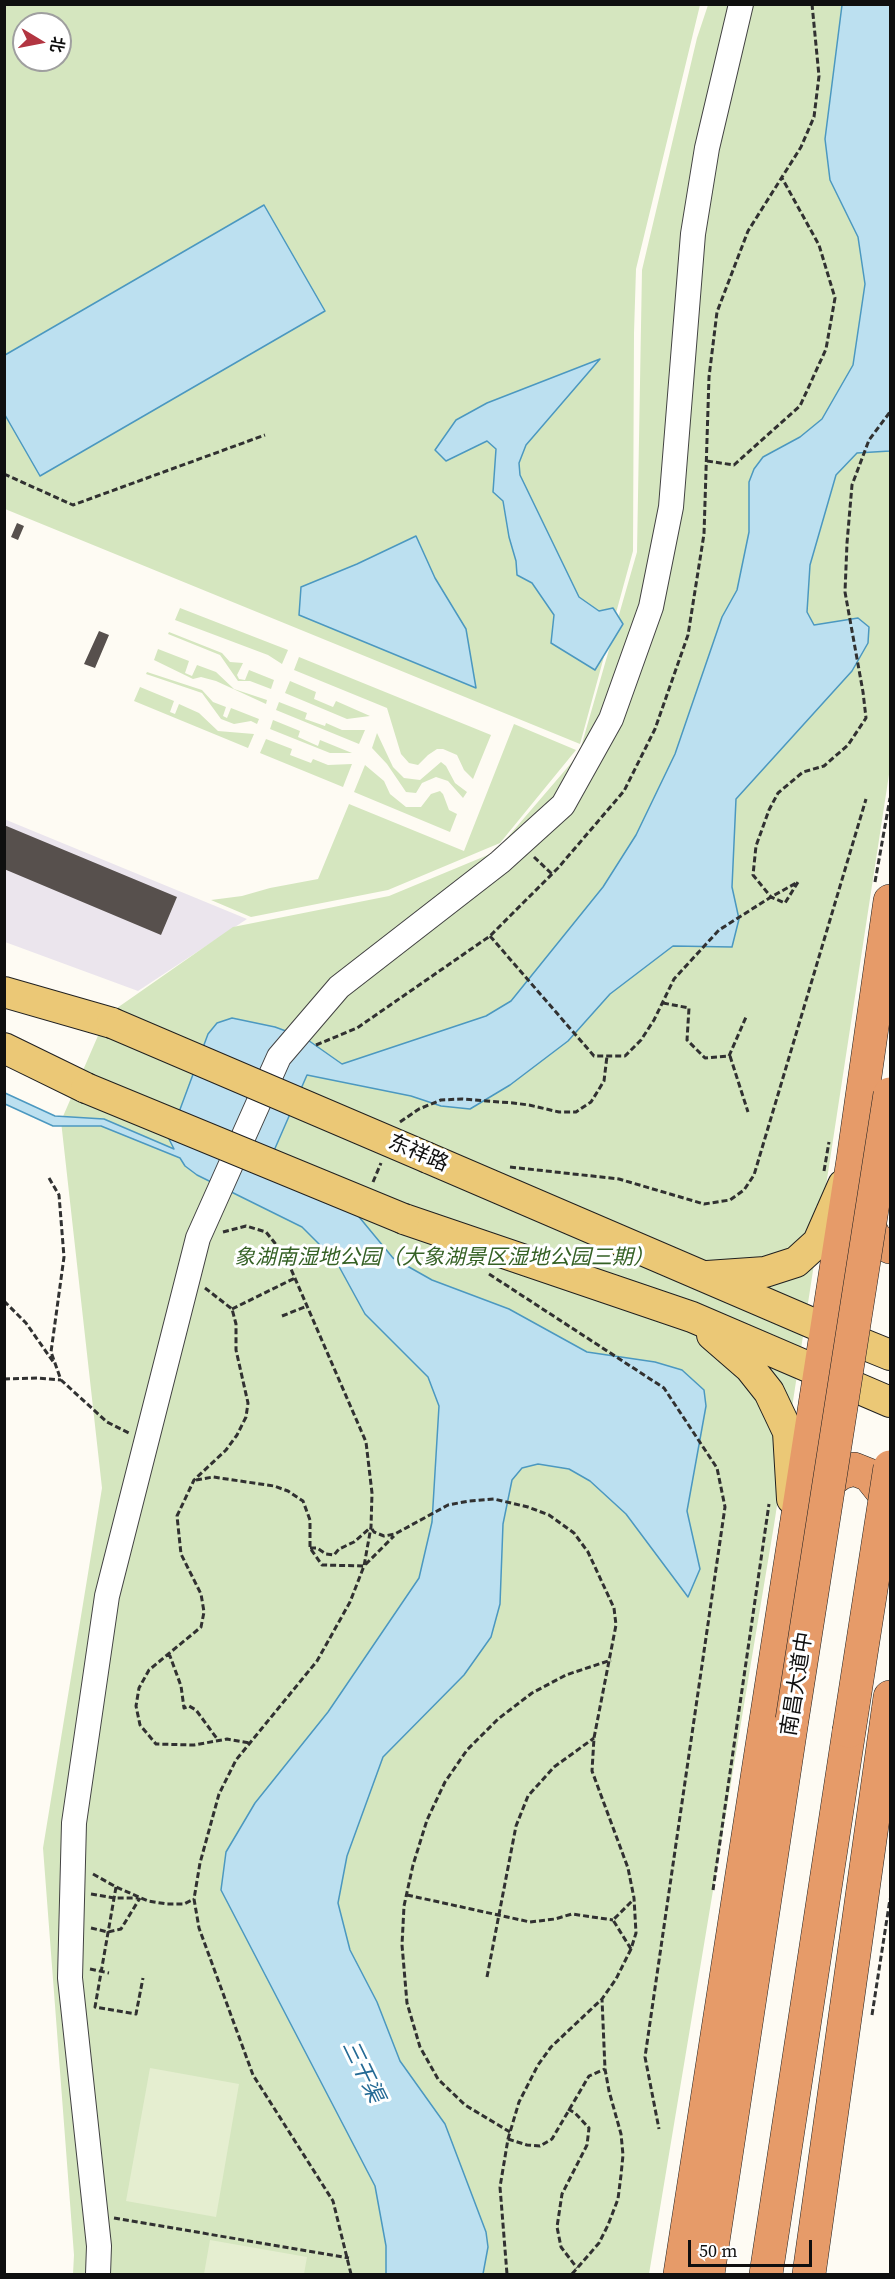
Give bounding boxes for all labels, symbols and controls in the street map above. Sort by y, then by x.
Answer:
north arrow [12,12,72,72]
text: 北 [46,35,70,55]
street label: 东祥路 [384,1130,452,1178]
park label: 象湖南湿地公园（大象湖景区湿地公园三期） [234,1246,654,1272]
street label: 南昌大道中 [777,1630,819,1738]
water label: 三干渠 [336,2037,388,2107]
scale bar [691,2228,816,2266]
text: 50 m [699,2238,737,2263]

